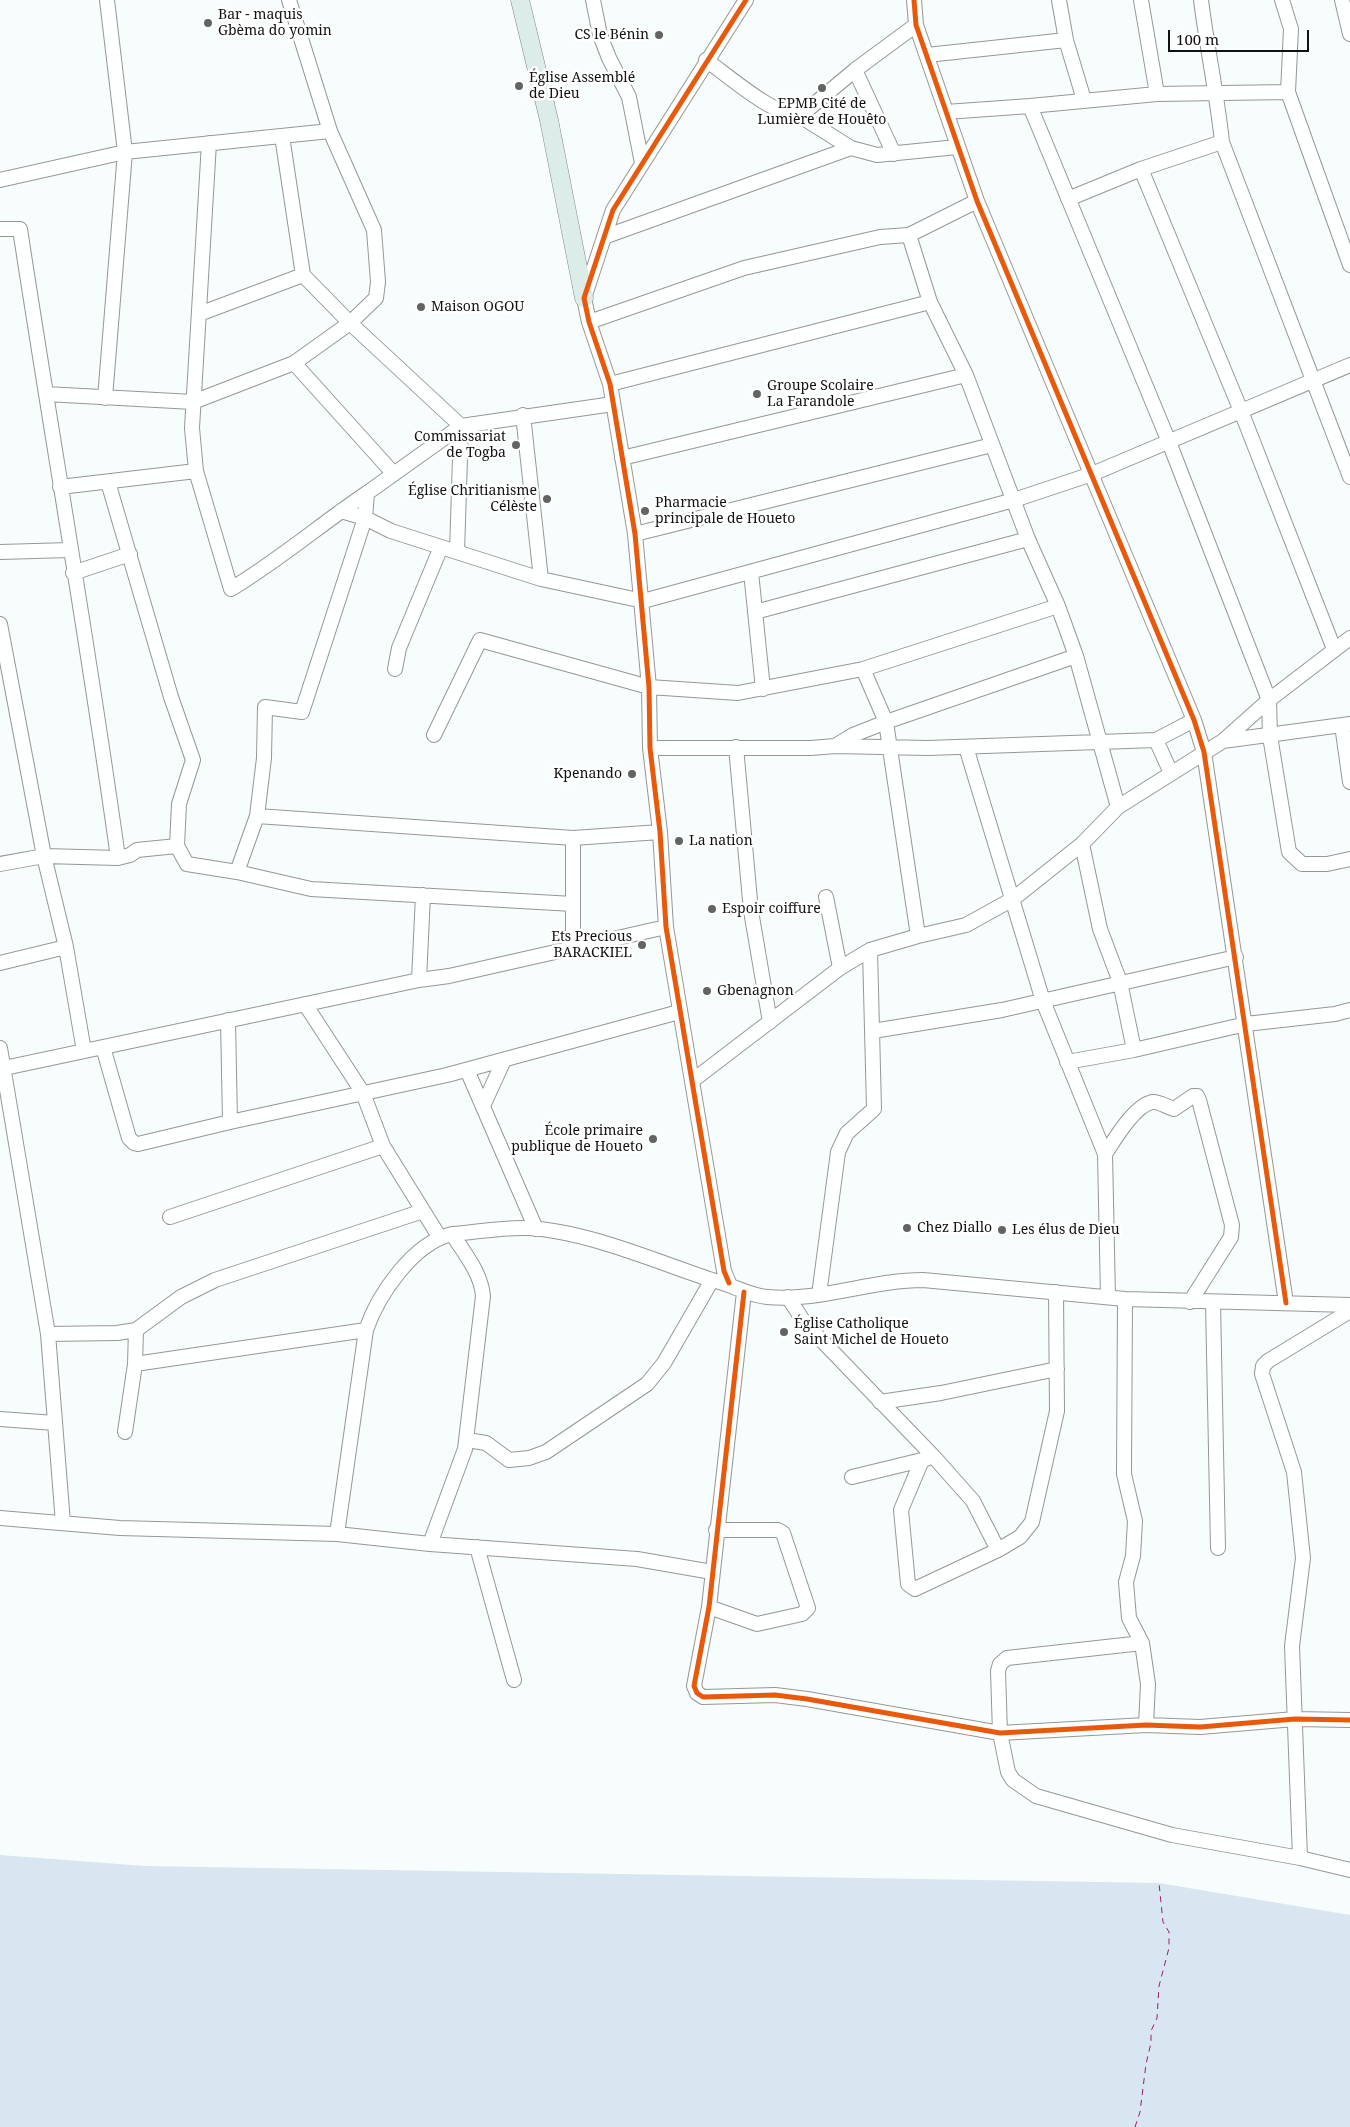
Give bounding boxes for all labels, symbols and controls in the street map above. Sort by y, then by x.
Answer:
place label: Bar - maquis Gbèma do yomin [218,7,332,40]
marker: Bar - maquis Gbèma do yomin [202,17,214,29]
scale bar [1170,20,1311,52]
place label: CS le Bénin [574,27,649,43]
marker: CS le Bénin [653,29,665,41]
text: 100 m [1176,29,1219,49]
place label: Église Assemblé de Dieu [529,70,635,102]
marker: Église Assemblé de Dieu [513,80,525,92]
marker: EPMB Cité de Lumière de Houêto [816,82,828,94]
place label: EPMB Cité de Lumière de Houêto [758,96,886,128]
place label: Maison OGOU [431,299,524,315]
marker: Maison OGOU [415,301,427,313]
place label: Groupe Scolaire La Farandole [767,378,874,411]
marker: Groupe Scolaire La Farandole [751,388,763,400]
place label: Commissariat de Togba [414,429,506,462]
marker: Commissariat de Togba [510,439,522,451]
place label: Église Chritianisme Célèste [408,483,537,516]
marker: Église Chritianisme Célèste [541,493,553,505]
place label: Pharmacie principale de Houeto [655,495,795,528]
marker: Pharmacie principale de Houeto [639,505,651,517]
place label: Kpenando [553,766,622,782]
marker: Kpenando [626,768,638,780]
place label: La nation [689,833,753,849]
marker: La nation [673,835,685,847]
place label: Espoir coiffure [722,901,821,917]
marker: Espoir coiffure [706,903,718,915]
place label: Ets Precious BARACKIEL [551,929,632,962]
marker: Ets Precious BARACKIEL [636,939,648,951]
place label: Gbenagnon [717,983,794,999]
marker: Gbenagnon [701,985,713,997]
place label: École primaire publique de Houeto [511,1123,643,1156]
marker: École primaire publique de Houeto [647,1133,659,1145]
place label: Chez Diallo [917,1220,992,1236]
marker: Chez Diallo [901,1222,913,1234]
place label: Les élus de Dieu [1012,1222,1120,1238]
marker: Les élus de Dieu [996,1224,1008,1236]
place label: Église Catholique Saint Michel de Houeto [794,1316,949,1348]
marker: Église Catholique Saint Michel de Houeto [778,1326,790,1338]

